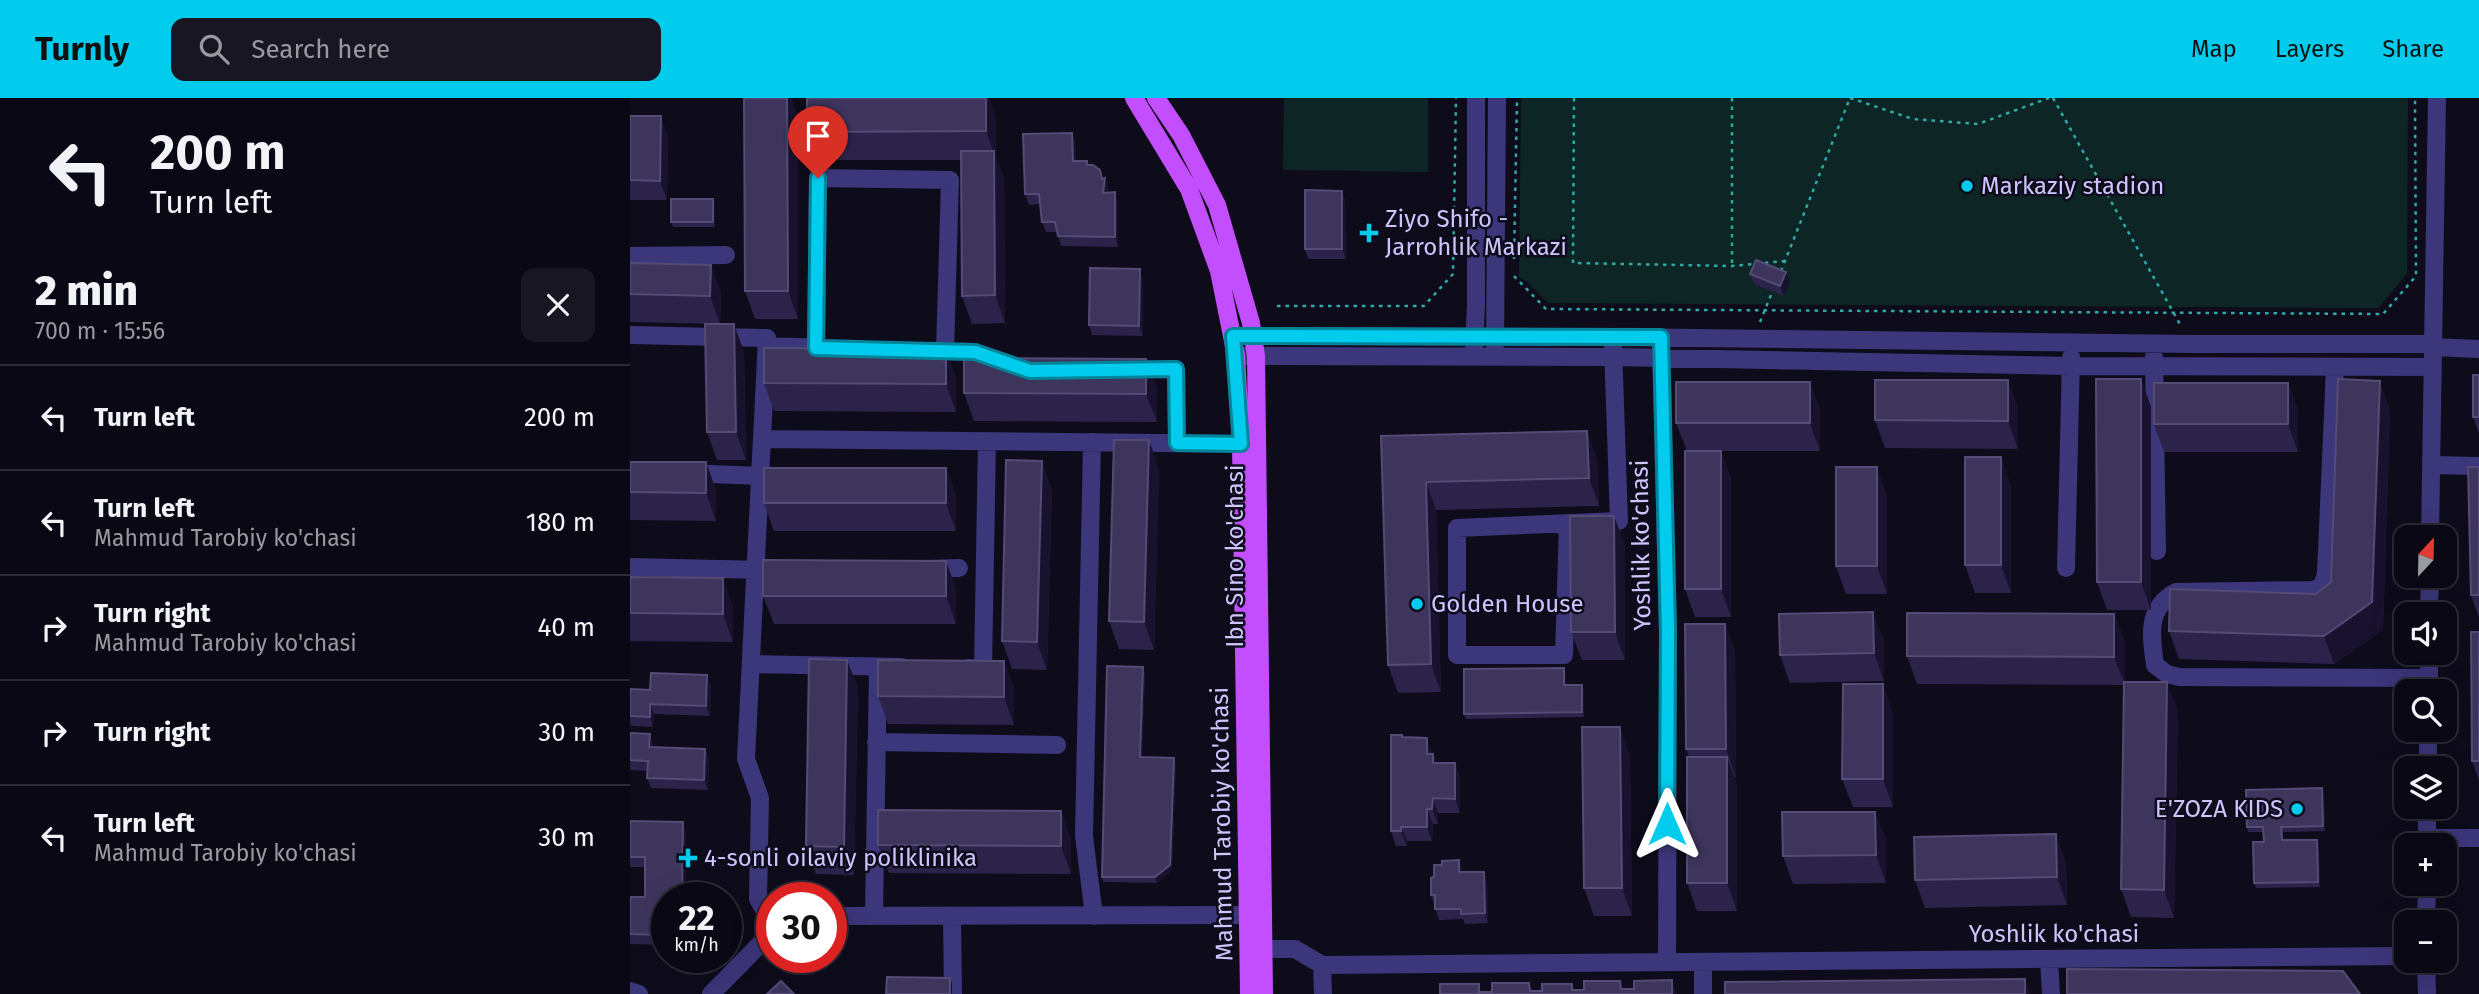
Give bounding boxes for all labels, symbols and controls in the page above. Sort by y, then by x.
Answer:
search box [171,18,661,81]
text: Turnly [35,29,129,69]
icon: search [195,30,233,68]
text: Search here [251,34,390,65]
text: Map [2191,35,2237,63]
text: Layers [2275,35,2344,63]
text: Share [2382,35,2444,63]
pin [788,106,848,178]
icon: arrive [799,117,837,155]
text: 200 m [150,123,286,182]
icon: left [35,126,126,217]
place label: Markaziy stadion [1981,172,2164,200]
marker: Markaziy stadion [1959,178,1975,194]
text: Turn left [150,183,272,221]
place label: Ziyo Shifo - Jarrohlik Markazi [1385,205,1567,261]
marker: Ziyo Shifo - Jarrohlik Markazi [1359,223,1379,243]
text: 2 min [35,266,138,316]
button: close [521,268,595,342]
text: 700 m · 15:56 [35,317,165,345]
icon: left [35,399,73,437]
text: Turn left [94,402,195,433]
text: 200 m [524,402,595,433]
street label: Yoshlik ko'chasi [1626,459,1656,631]
street label: Ibn Sino ko'chasi [1221,464,1249,648]
text: Turn left [94,493,195,524]
icon: left [35,504,73,542]
text: 180 m [526,507,595,538]
text: Mahmud Tarobiy ko'chasi [94,524,357,552]
north arrow [2394,525,2457,588]
map controls [2394,525,2457,973]
place label: Golden House [1431,590,1584,618]
marker: Golden House [1409,596,1425,612]
text: Turn right [94,598,211,629]
button: sound [2394,602,2457,665]
icon: right [35,609,73,647]
text: 40 m [537,612,595,643]
text: Mahmud Tarobiy ko'chasi [94,629,357,657]
button: search [2394,679,2457,742]
street label: Mahmud Tarobiy ko'chasi [1206,687,1238,961]
icon: right [35,714,73,752]
text: Turn right [94,717,211,748]
text: 30 m [538,717,595,748]
button: layers [2394,756,2457,819]
position arrow [1630,787,1704,861]
place label: E'ZOZA KIDS [2155,795,2283,823]
marker: E'ZOZA KIDS [2289,801,2305,817]
text: Turn left [94,808,195,839]
icon: left [35,819,73,857]
text: 30 m [538,822,595,853]
button: + [2394,833,2457,896]
text: Mahmud Tarobiy ko'chasi [94,839,357,867]
place label: 4-sonli oilaviy poliklinika [704,844,977,872]
marker: 4-sonli oilaviy poliklinika [678,848,698,868]
speed limit sign: 30 [756,882,847,973]
text: 22 [678,897,715,939]
button: − [2394,910,2457,973]
street label: Yoshlik ko'chasi [1969,920,2139,948]
text: km/h [674,934,719,956]

